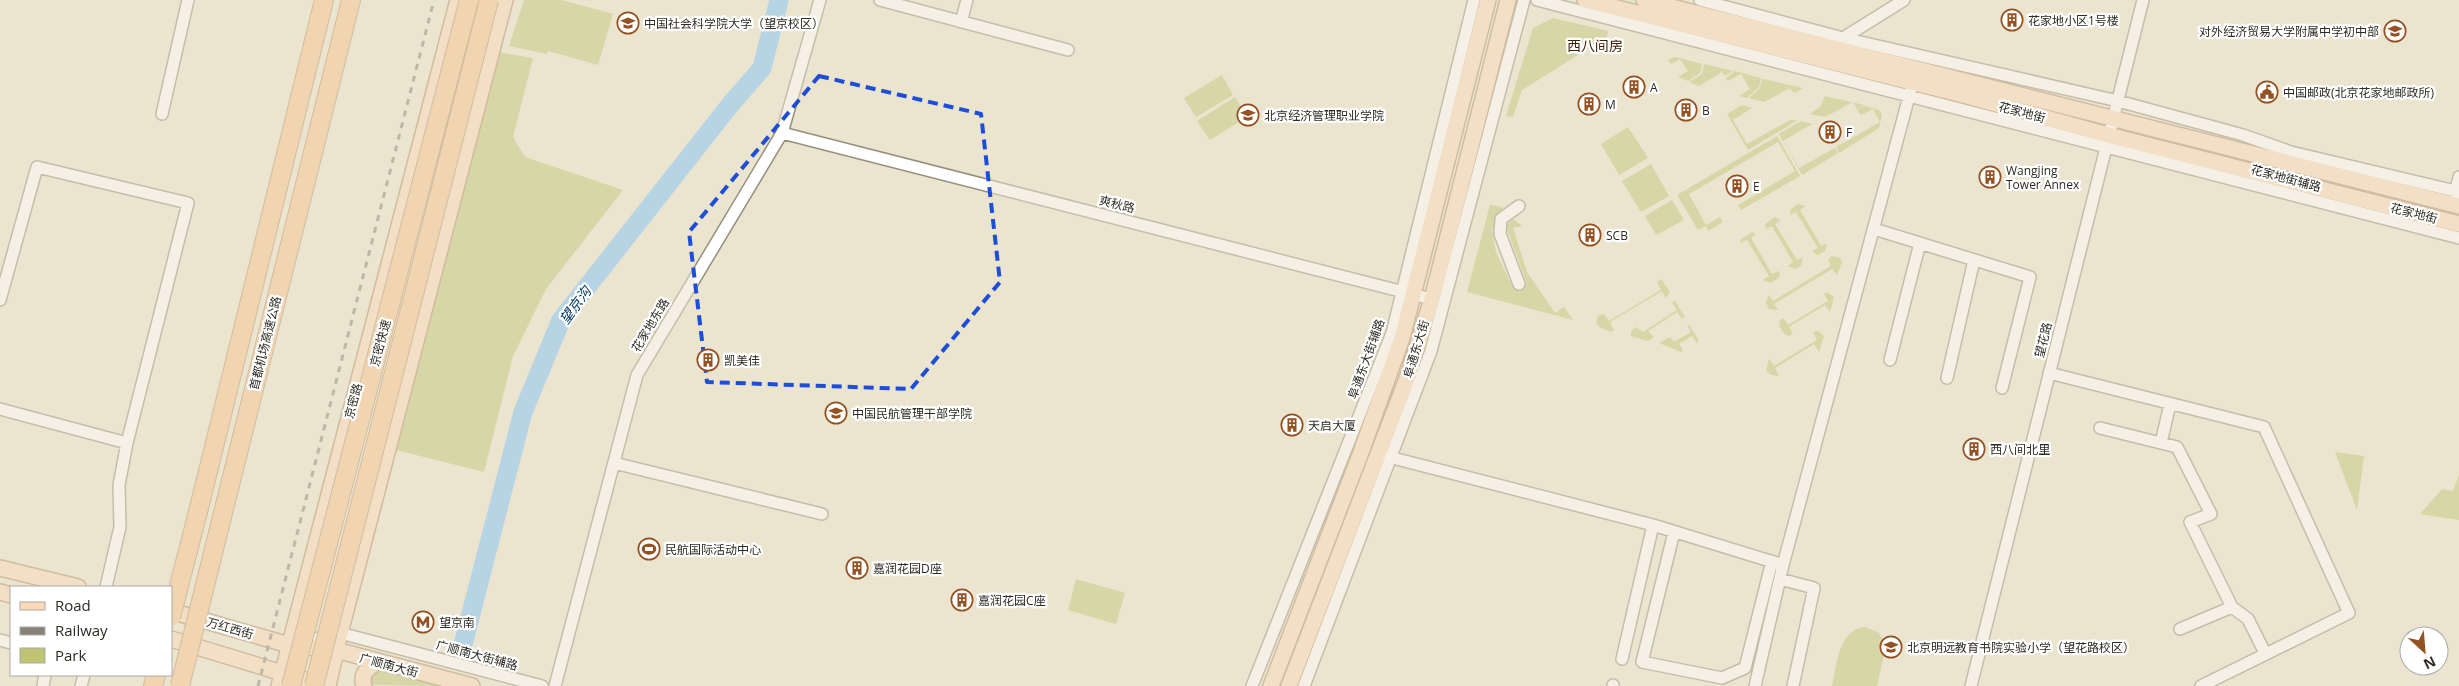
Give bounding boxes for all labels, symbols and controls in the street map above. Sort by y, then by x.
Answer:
building icon: 花家地小区1号楼 [2000,8,2024,32]
school or university icon: 中国社会科学院大学（望京校区） [616,11,640,35]
place label: 花家地小区1号楼 [2028,12,2119,29]
place label: 中国社会科学院大学（望京校区） [644,15,824,32]
school or university icon: 对外经济贸易大学附属中学初中部 [2383,19,2407,43]
place label: 对外经济贸易大学附属中学初中部 [2199,23,2379,40]
district label: 西八间房 [1567,36,1623,55]
building icon: A [1622,75,1646,99]
place label: A [1650,79,1658,96]
public building icon: 中国邮政(北京花家地邮政所) [2255,80,2279,104]
place label: 中国邮政(北京花家地邮政所) [2283,84,2435,101]
building icon: M [1577,92,1601,116]
place label: M [1605,96,1616,113]
building icon: B [1674,98,1698,122]
street label: 花家地街 [1997,98,2047,126]
place label: B [1702,102,1710,119]
school or university icon: 北京经济管理职业学院 [1236,103,1260,127]
place label: 北京经济管理职业学院 [1264,107,1384,124]
building icon: F [1818,120,1842,144]
place label: F [1846,124,1852,141]
street label: 花家地街辅路 [2249,160,2323,196]
place label: Wangjing Tower Annex [2006,162,2080,193]
building icon: Wangjing Tower Annex [1978,165,2002,189]
building icon: E [1725,174,1749,198]
place label: E [1753,178,1760,195]
street label: 爽秋路 [1097,191,1137,217]
street label: 花家地街 [2389,199,2439,227]
building icon: SCB [1578,223,1602,247]
place label: SCB [1606,227,1628,244]
water label: 望京沟 [555,281,596,328]
street label: 首都机场高速公路 [245,294,285,392]
street label: 花家地东路 [627,295,673,355]
street label: 阜通东大街辅路 [1344,317,1388,401]
street label: 京密快速 [366,318,394,368]
street label: 阜通东大街 [1399,318,1433,380]
street label: 望花路 [2030,320,2056,360]
building icon: 凯美佳 [696,348,720,372]
place label: 凯美佳 [724,352,760,369]
street label: 京密路 [340,381,366,421]
school or university icon: 中国民航管理干部学院 [824,401,848,425]
place label: 中国民航管理干部学院 [852,405,972,422]
building icon: 天启大厦 [1280,413,1304,437]
place label: 天启大厦 [1308,417,1356,434]
building icon: 西八间北里 [1962,437,1986,461]
place label: 西八间北里 [1990,441,2050,458]
sports icon: 民航国际活动中心 [637,537,661,561]
place label: 民航国际活动中心 [665,541,761,558]
building icon: 嘉润花园D座 [845,556,869,580]
place label: 嘉润花园D座 [873,560,942,577]
legend [10,586,172,676]
building icon: 嘉润花园C座 [950,588,974,612]
place label: 嘉润花园C座 [978,592,1046,609]
text: Road [55,595,91,615]
metro station icon: 望京南 [411,610,435,634]
street label: 万红西街 [205,613,255,643]
place label: 望京南 [439,614,475,631]
text: Railway [55,620,108,640]
north arrow [2399,626,2449,676]
school or university icon: 北京明远教育书院实验小学（望花路校区） [1879,635,1903,659]
street label: 广顺南大街辅路 [434,636,520,674]
place label: 北京明远教育书院实验小学（望花路校区） [1907,639,2135,656]
text: Park [55,645,86,665]
street label: 广顺南大街 [358,649,420,681]
text: N [2421,652,2439,674]

